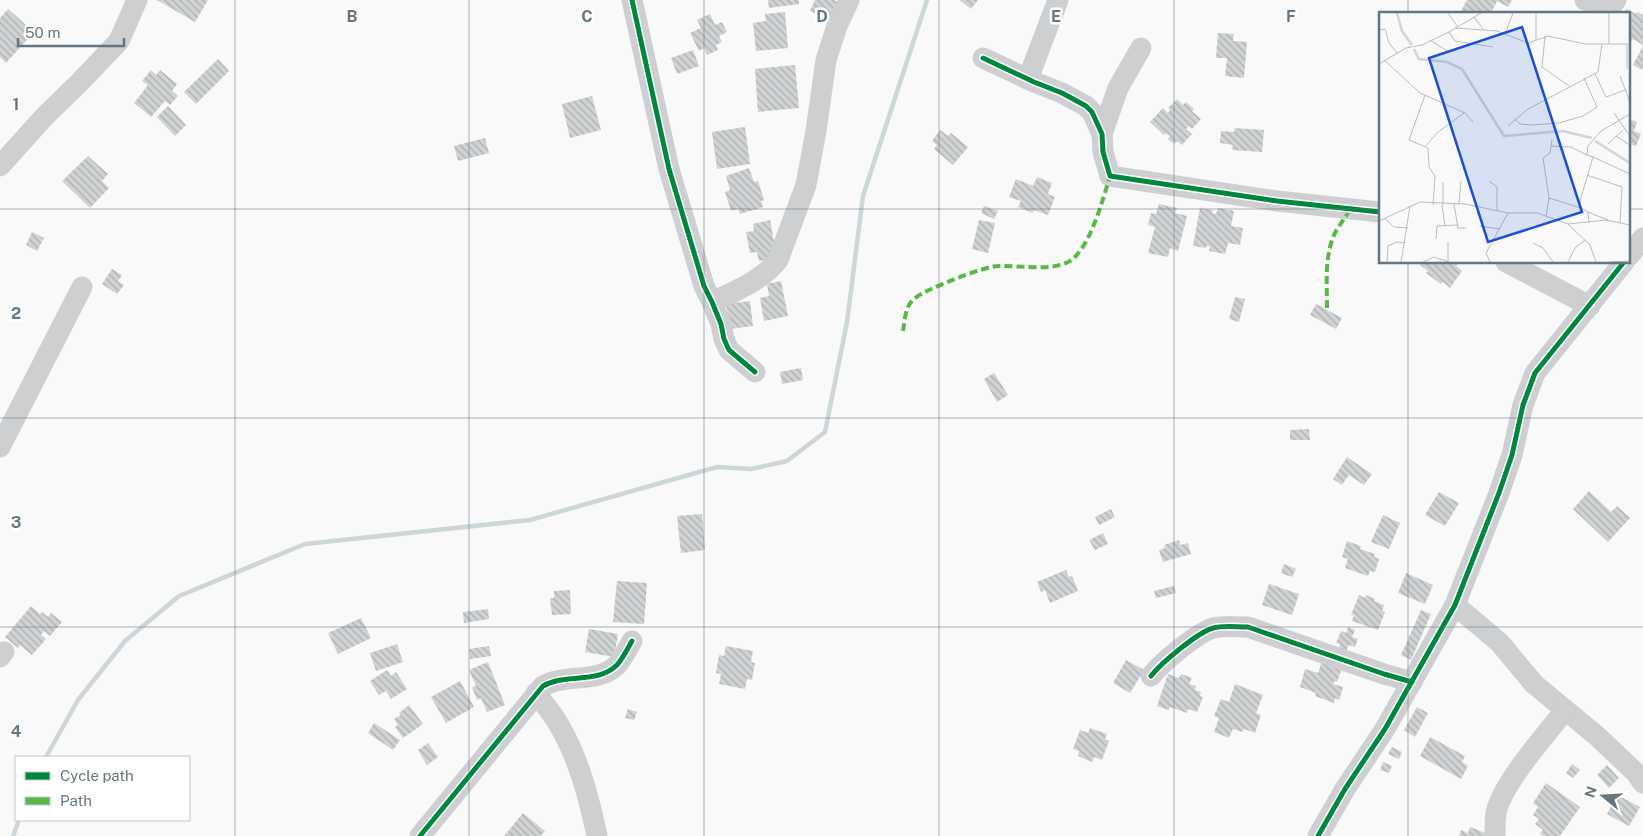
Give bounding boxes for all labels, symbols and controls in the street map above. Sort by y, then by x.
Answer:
text: B [347,7,358,26]
text: C [581,7,593,26]
text: D [816,7,828,26]
text: E [1051,7,1061,26]
text: F [1286,7,1296,26]
inset map [1379,12,1630,264]
scale bar [18,15,124,47]
text: 50 m [25,24,60,41]
text: 1 [13,95,19,114]
text: 2 [11,304,21,323]
text: 3 [11,513,21,532]
text: 4 [11,722,22,741]
legend [15,756,190,821]
text: Cycle path [60,767,134,784]
north arrow [1578,771,1628,821]
text: N [1581,784,1600,800]
text: Path [60,792,92,809]

